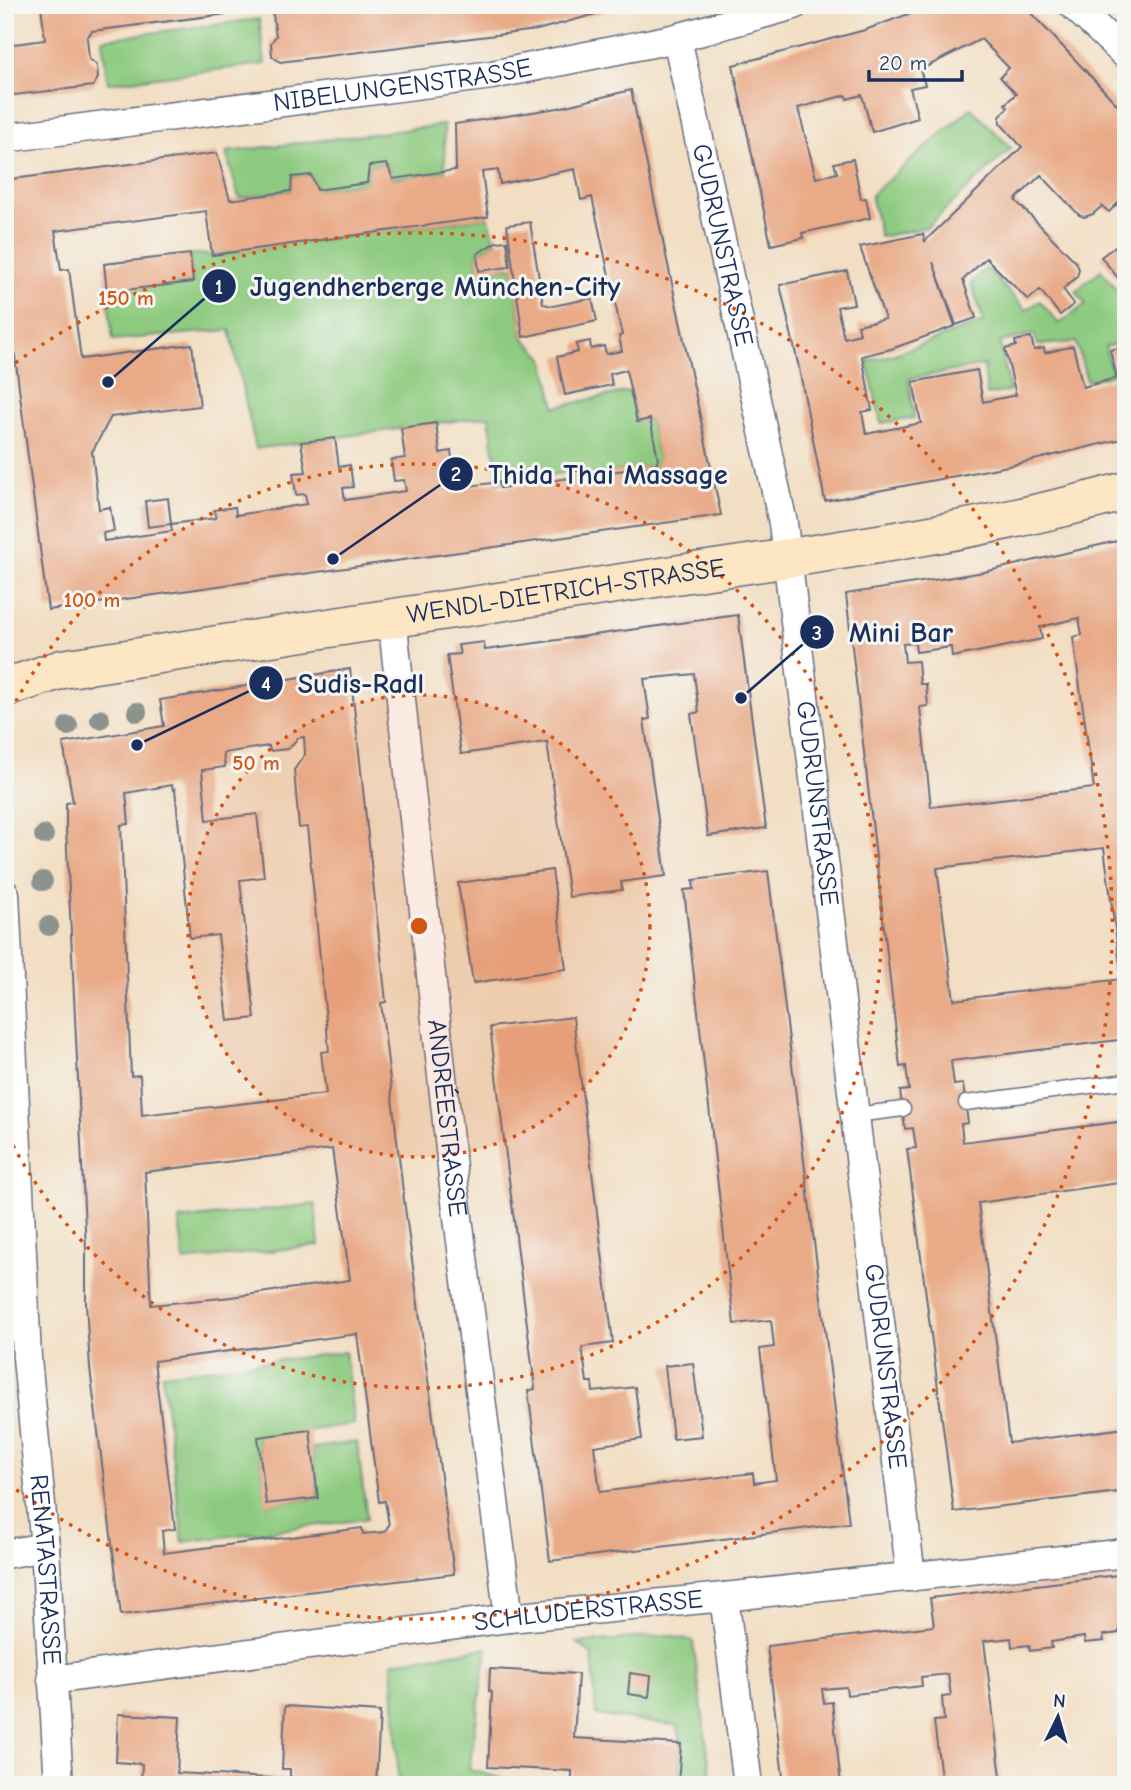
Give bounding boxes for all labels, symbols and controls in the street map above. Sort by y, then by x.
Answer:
scale bar [869,38,961,82]
text: 20 m [879,51,927,75]
street label: NIBELUNGENSTRASSE [271,52,534,118]
street label: GUDRUNSTRASSE [686,141,759,349]
callout: Jugendherberge München-City [201,262,635,311]
text: Jugendherberge München-City [250,271,620,303]
text: 1 [215,275,223,299]
text: 150 m [98,286,154,310]
callout: Thida Thai Massage [439,450,741,499]
text: Thida Thai Massage [488,459,728,491]
text: 2 [451,462,461,486]
street label: WENDL-DIETRICH-STRASSE [405,553,727,630]
text: 100 m [64,588,120,612]
callout: Mini Bar [800,608,967,657]
text: Mini Bar [849,617,954,649]
text: 3 [812,621,822,645]
callout: Sudis-Radl [248,659,438,708]
text: Sudis-Radl [298,668,424,700]
text: 4 [261,672,271,696]
street label: GUDRUNSTRASSE [790,699,844,908]
text: 50 m [232,751,280,775]
centre of rings [407,914,431,938]
street label: ANDRÉESTRASSE [421,1018,473,1218]
street label: GUDRUNSTRASSE [858,1262,913,1471]
street label: RENATASTRASSE [23,1473,67,1666]
street label: SCHLUDERSTRASSE [472,1584,704,1638]
north arrow [1023,1682,1092,1752]
text: N [1052,1690,1067,1713]

